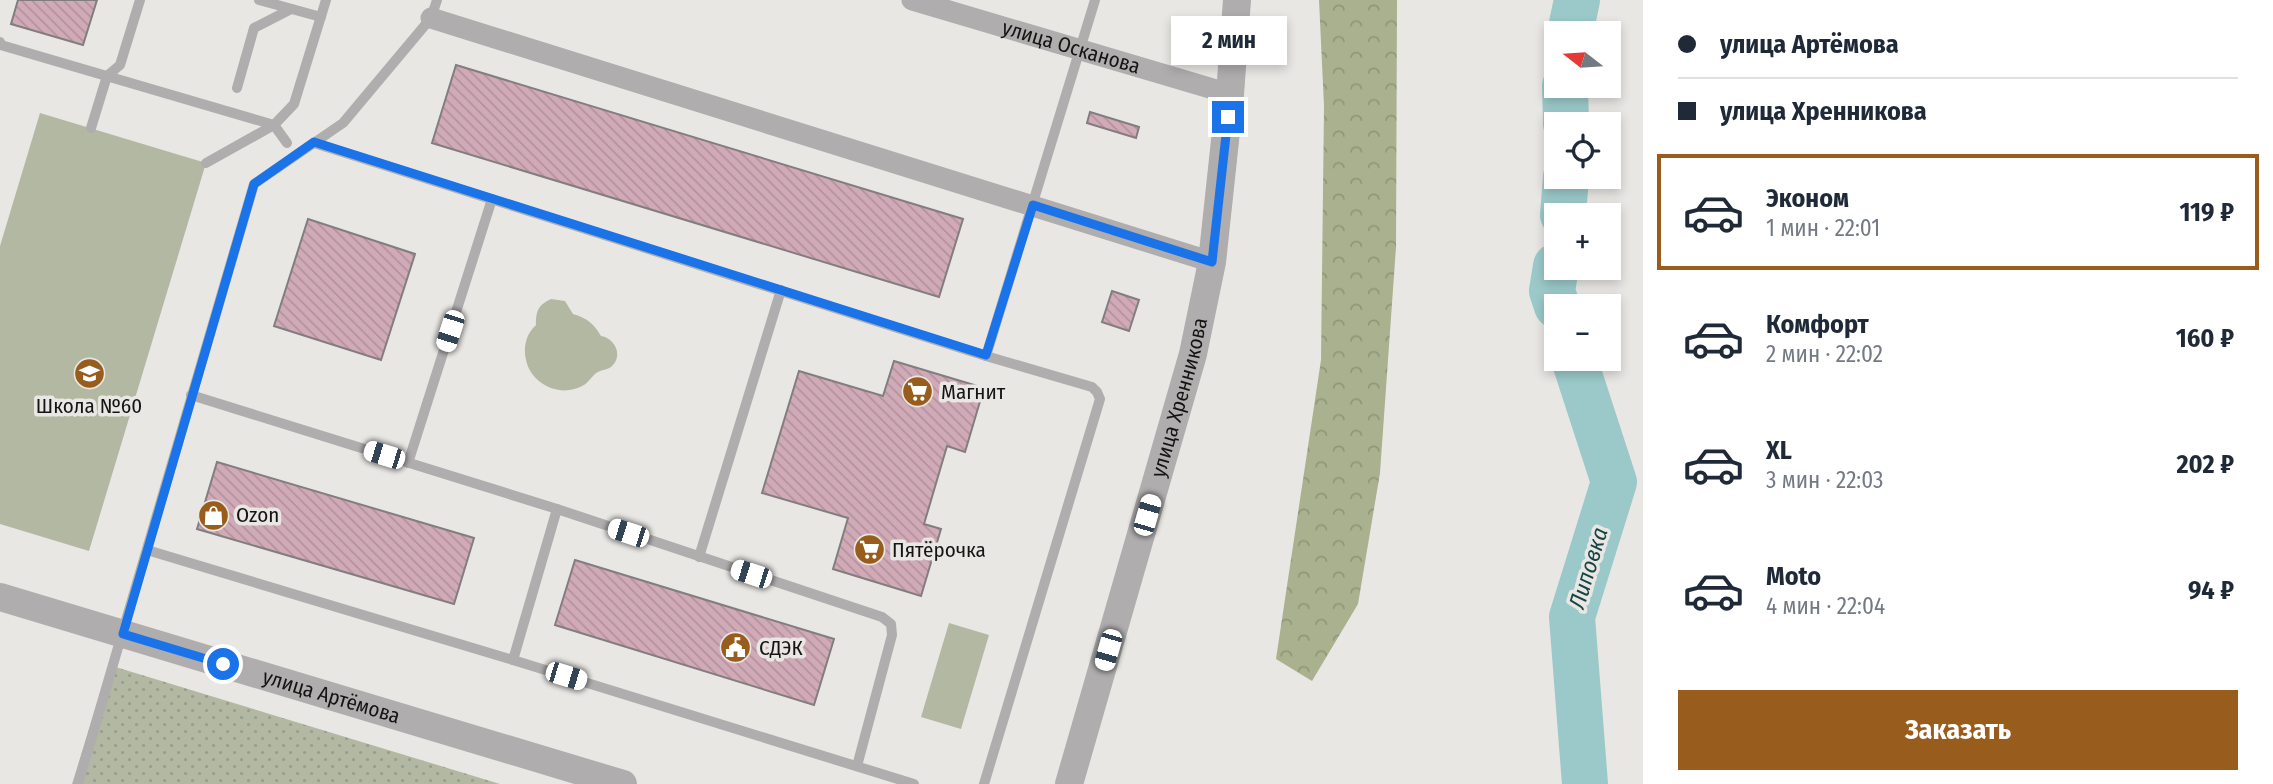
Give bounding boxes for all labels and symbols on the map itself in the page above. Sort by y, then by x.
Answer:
street label: улица Осканова [999,14,1143,80]
callout: 2 мин [1170,16,1286,64]
north arrow [1544,21,1620,98]
route end [1212,101,1244,133]
car [434,308,467,354]
street label: улица Хренникова [1145,315,1213,480]
school or university icon: Школа №60 [72,357,106,391]
supermarket icon: Магнит [901,375,935,409]
place label: Магнит [941,379,1006,405]
place label: Школа №60 [36,393,142,419]
car [361,439,408,471]
car [1132,492,1163,538]
shop icon: Ozon [196,498,230,532]
place label: Ozon [236,502,279,528]
car [605,517,652,549]
water label: Липовка [1562,524,1614,613]
supermarket icon: Пятёрочка [852,533,886,567]
place label: Пятёрочка [892,537,986,563]
car [728,558,775,590]
car [1093,627,1124,673]
public building icon: СДЭК [719,631,753,665]
place label: СДЭК [759,635,803,661]
route start [207,648,239,680]
car [543,660,590,692]
street label: улица Артёмова [260,664,403,729]

